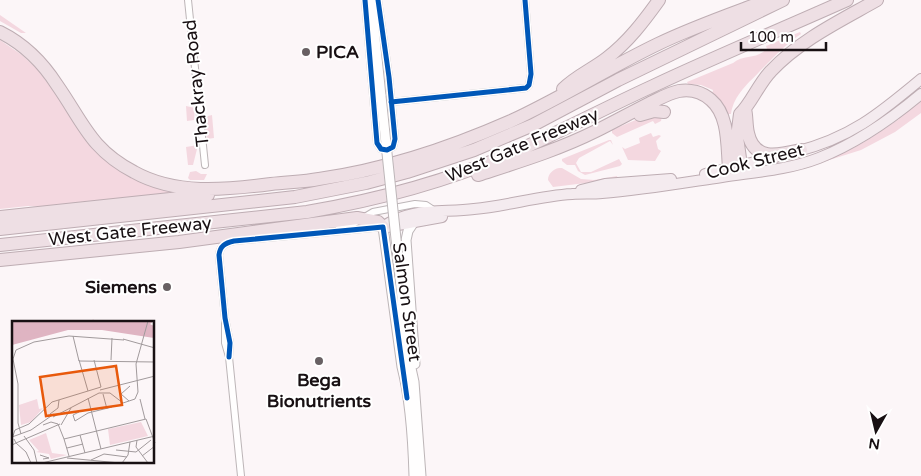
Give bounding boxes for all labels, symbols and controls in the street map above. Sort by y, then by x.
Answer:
street label: Thackray Road [178,18,214,148]
scale bar [741,20,826,52]
text: 100 m [748,28,794,46]
place label: PICA [316,41,359,63]
marker: PICA [300,46,312,58]
street label: West Gate Freeway [442,103,602,187]
street label: Cook Street [704,138,806,184]
street label: West Gate Freeway [47,211,213,251]
street label: Salmon Street [388,241,426,363]
place label: Siemens [85,276,157,298]
marker: Siemens [161,281,173,293]
inset map [12,321,155,464]
marker: Bega Bionutrients [313,355,325,367]
place label: Bega Bionutrients [267,369,372,412]
north arrow [851,406,901,456]
text: N [868,434,881,453]

